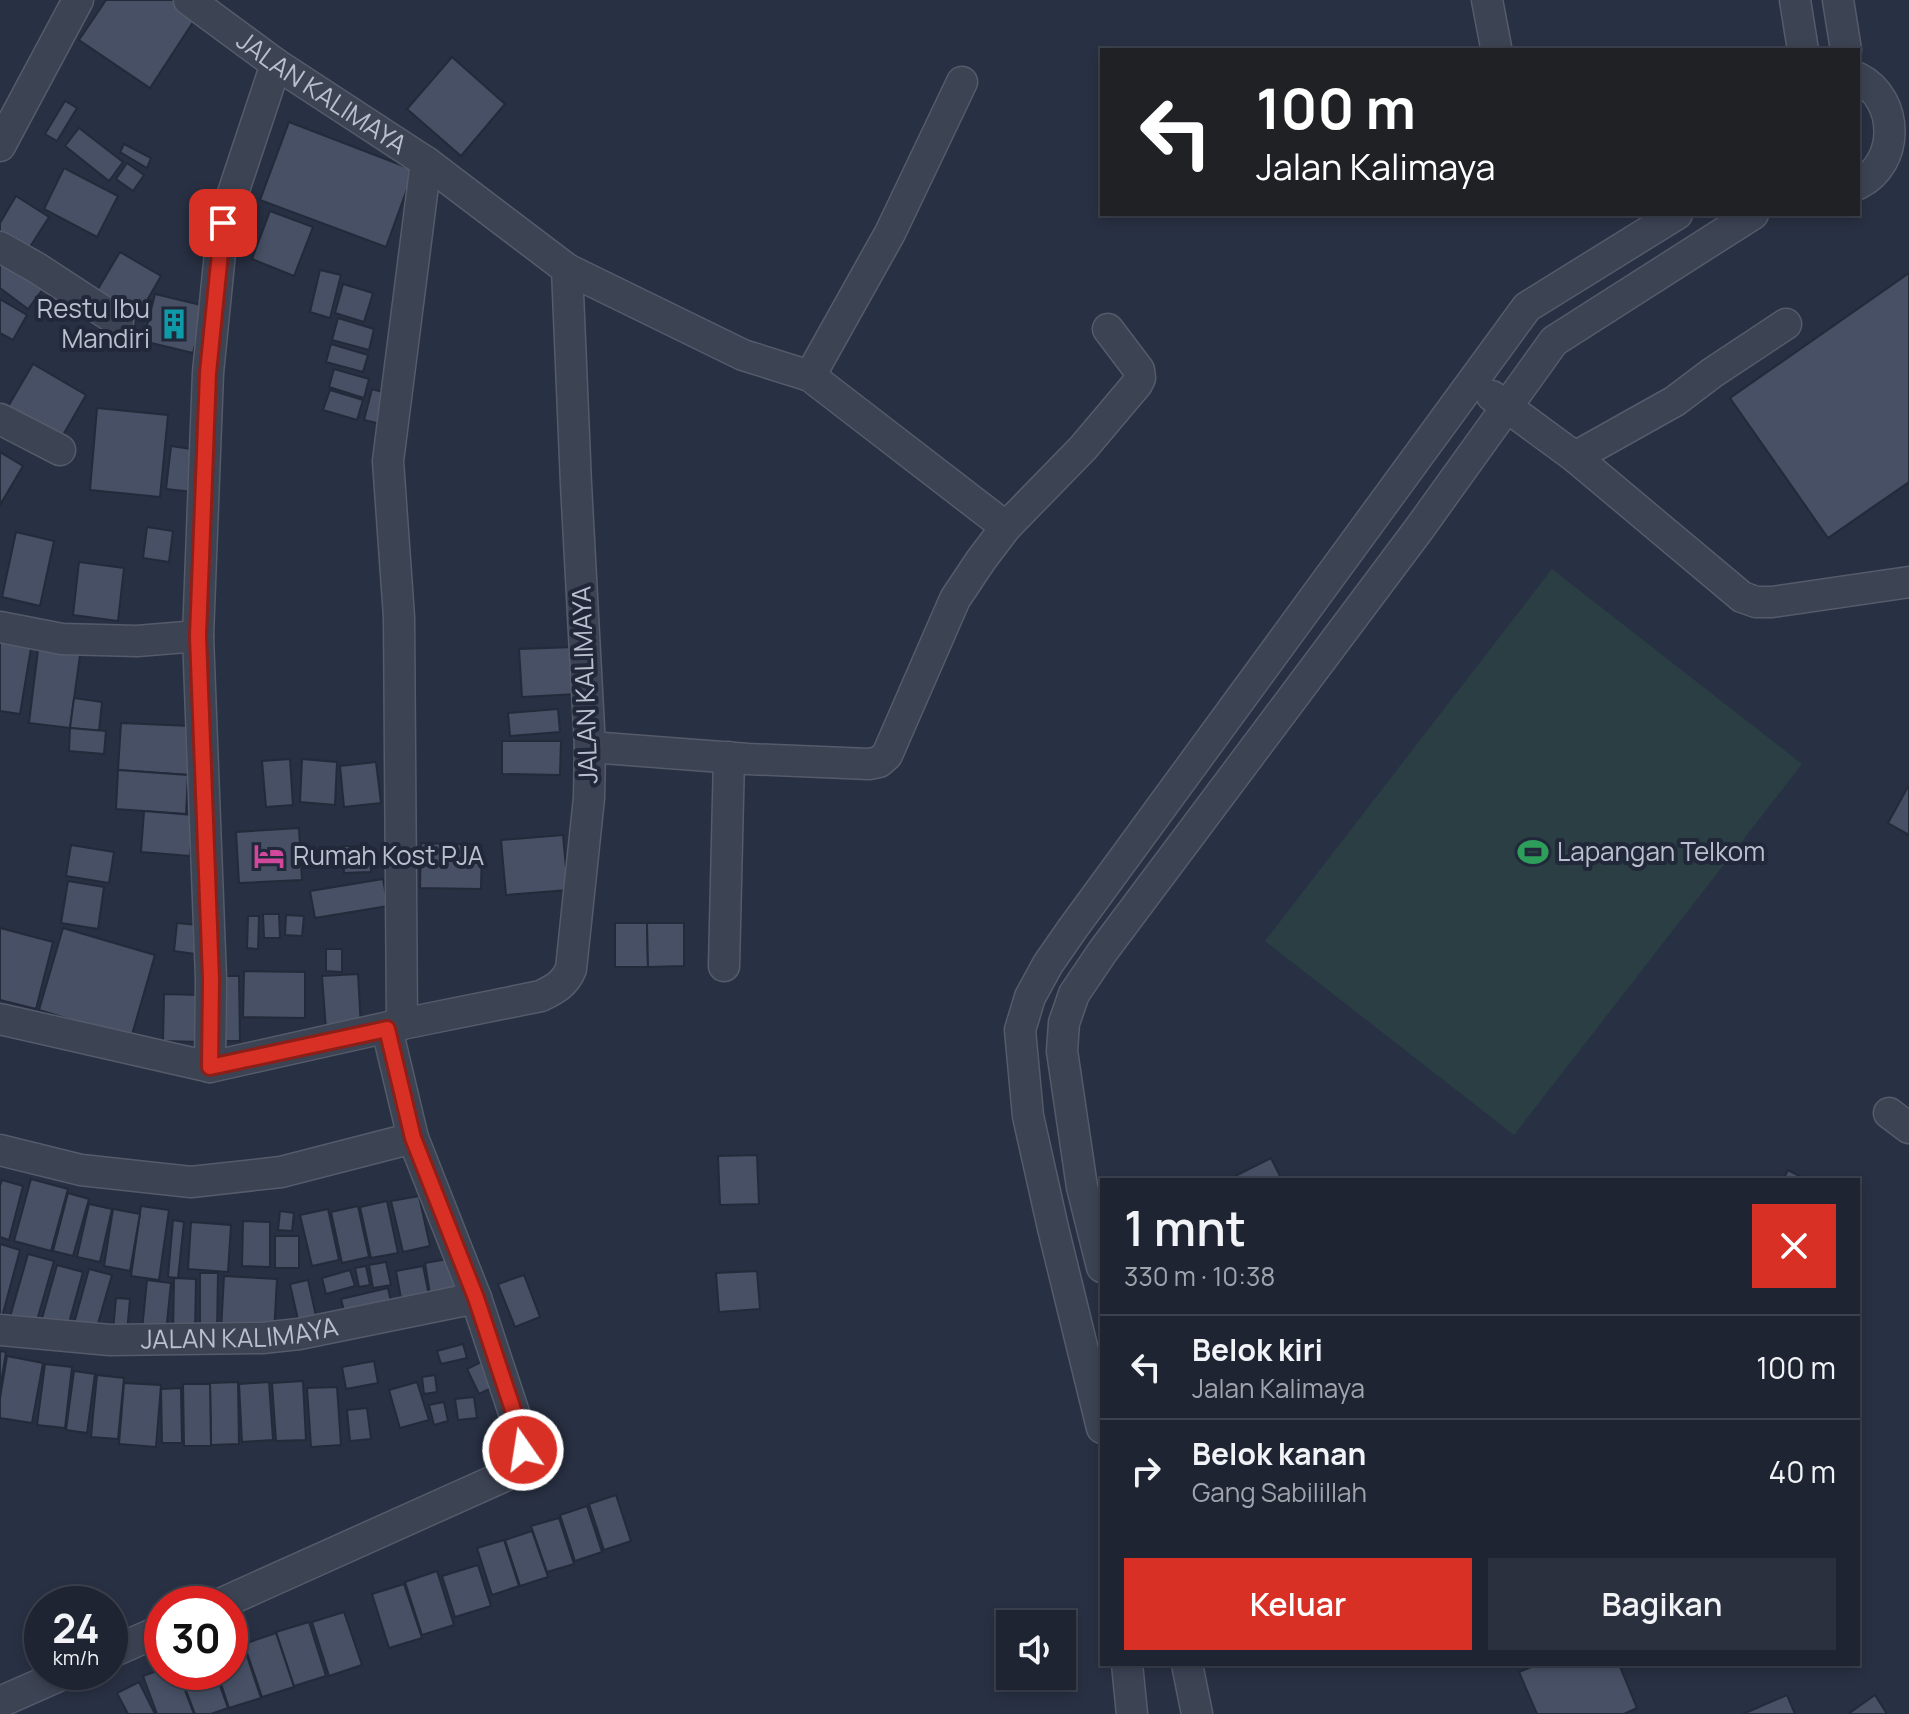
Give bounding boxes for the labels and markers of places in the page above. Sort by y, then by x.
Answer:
pin [189,189,257,257]
place label: Restu Ibu Mandiri [37,290,150,356]
building icon: Restu Ibu Mandiri [157,307,191,341]
place label: Lapangan Telkom [1557,833,1765,869]
sports icon: Lapangan Telkom [1516,835,1550,869]
place label: Rumah Kost PJA [293,837,484,873]
hotel icon: Rumah Kost PJA [252,839,286,873]

